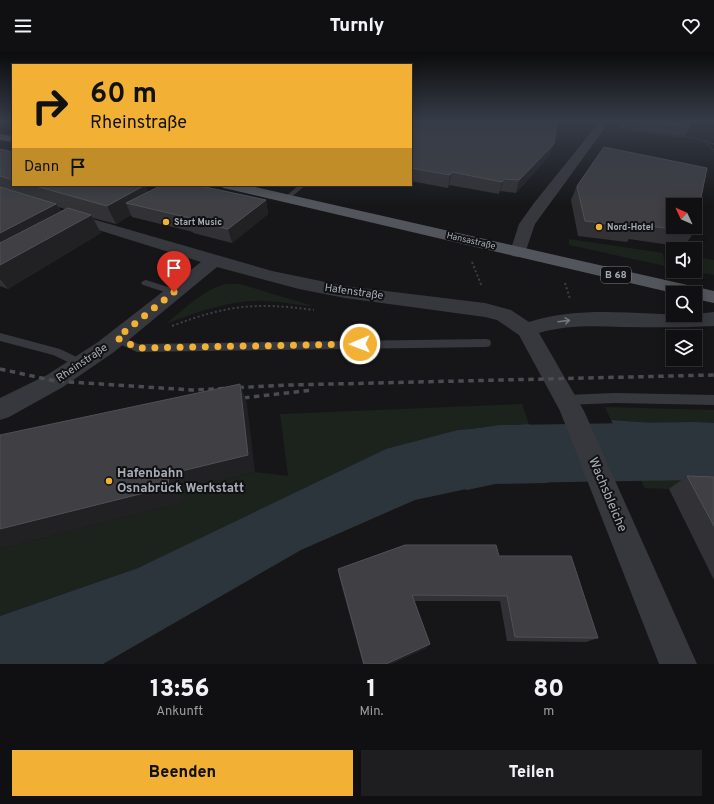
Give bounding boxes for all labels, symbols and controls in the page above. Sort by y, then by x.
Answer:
icon: menu [12,15,34,37]
text: Turnly [330,15,384,38]
icon: heart [680,15,702,37]
text: 60 m [90,77,157,113]
icon: right [24,80,76,132]
text: Rheinstraße [90,112,187,135]
icon: arrive [67,156,89,178]
text: Dann [24,158,59,177]
north arrow [666,198,702,234]
map controls [666,198,702,366]
marker: Start Music [161,217,171,227]
place label: Start Music [174,217,222,228]
marker: Nord-Hotel [594,222,604,232]
place label: Nord-Hotel [607,222,653,233]
street label: Hansastraße [445,230,497,252]
button: sound [666,242,702,278]
pin [157,251,191,292]
icon: arrive [163,257,185,279]
road number: B 68 [601,267,631,283]
street label: Hafenstraße [324,281,384,303]
button: search [666,286,702,322]
one-way arrow [558,317,571,324]
position arrow [339,323,381,365]
button: layers [666,330,702,366]
street label: Rheinstraße [54,341,111,385]
street label: Wachsbleiche [584,455,630,535]
place label: Hafenbahn Osnabrück Werkstatt [117,466,244,497]
marker: Hafenbahn Osnabrück Werkstatt [104,476,114,486]
text: 13:56 [150,675,210,705]
text: 1 [367,675,376,705]
text: 80 [533,675,564,705]
text: Ankunft [156,704,203,720]
text: Min. [359,704,383,720]
text: m [543,704,554,720]
button: Beenden [12,750,353,796]
button: Teilen [361,750,702,796]

